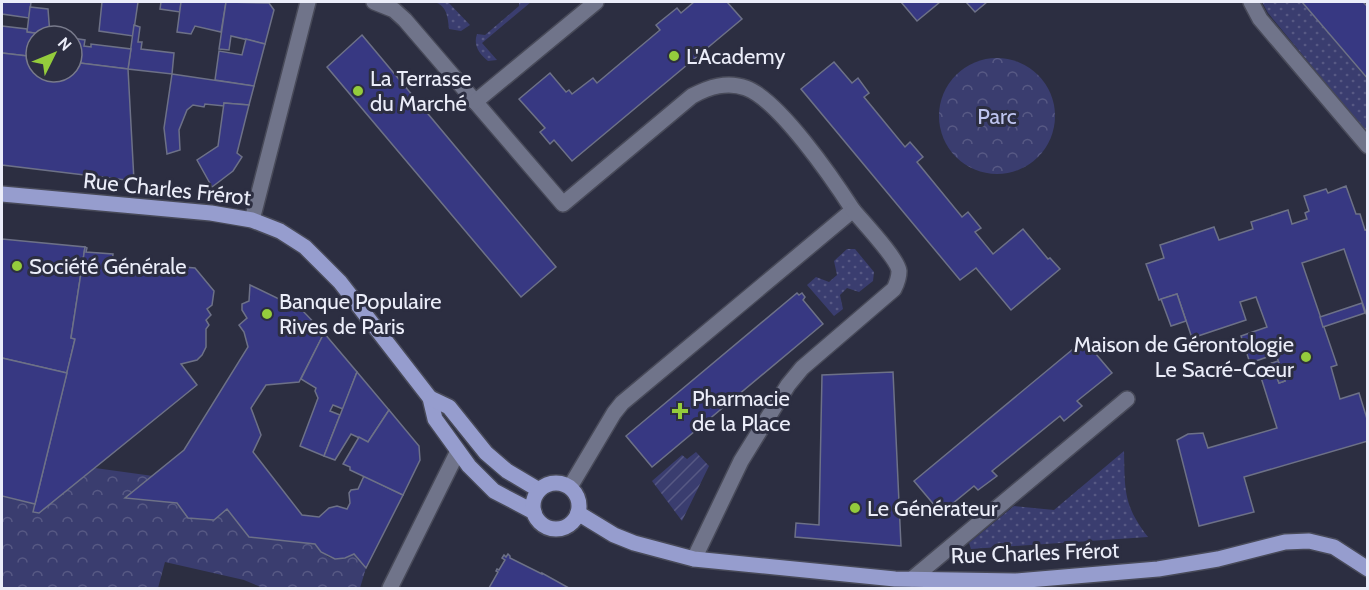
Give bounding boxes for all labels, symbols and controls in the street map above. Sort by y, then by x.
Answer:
north arrow [24,24,84,84]
text: N [54,33,75,55]
place label: L'Academy [686,43,785,70]
marker: L'Academy [667,49,681,63]
place label: La Terrasse du Marché [370,65,472,117]
marker: La Terrasse du Marché [351,84,365,98]
park label: Parc [977,103,1017,130]
street label: Rue Charles Frérot [82,167,253,211]
place label: Société Générale [29,253,187,280]
marker: Société Générale [10,259,24,273]
place label: Banque Populaire Rives de Paris [279,288,442,340]
marker: Banque Populaire Rives de Paris [260,307,274,321]
place label: Maison de Gérontologie Le Sacré-Cœur [1073,331,1294,383]
marker: Maison de Gérontologie Le Sacré-Cœur [1299,350,1313,364]
place label: Pharmacie de la Place [692,385,790,437]
marker: Pharmacie de la Place [673,404,687,418]
place label: Le Générateur [867,495,998,522]
marker: Le Générateur [848,501,862,515]
street label: Rue Charles Frérot [950,537,1120,569]

